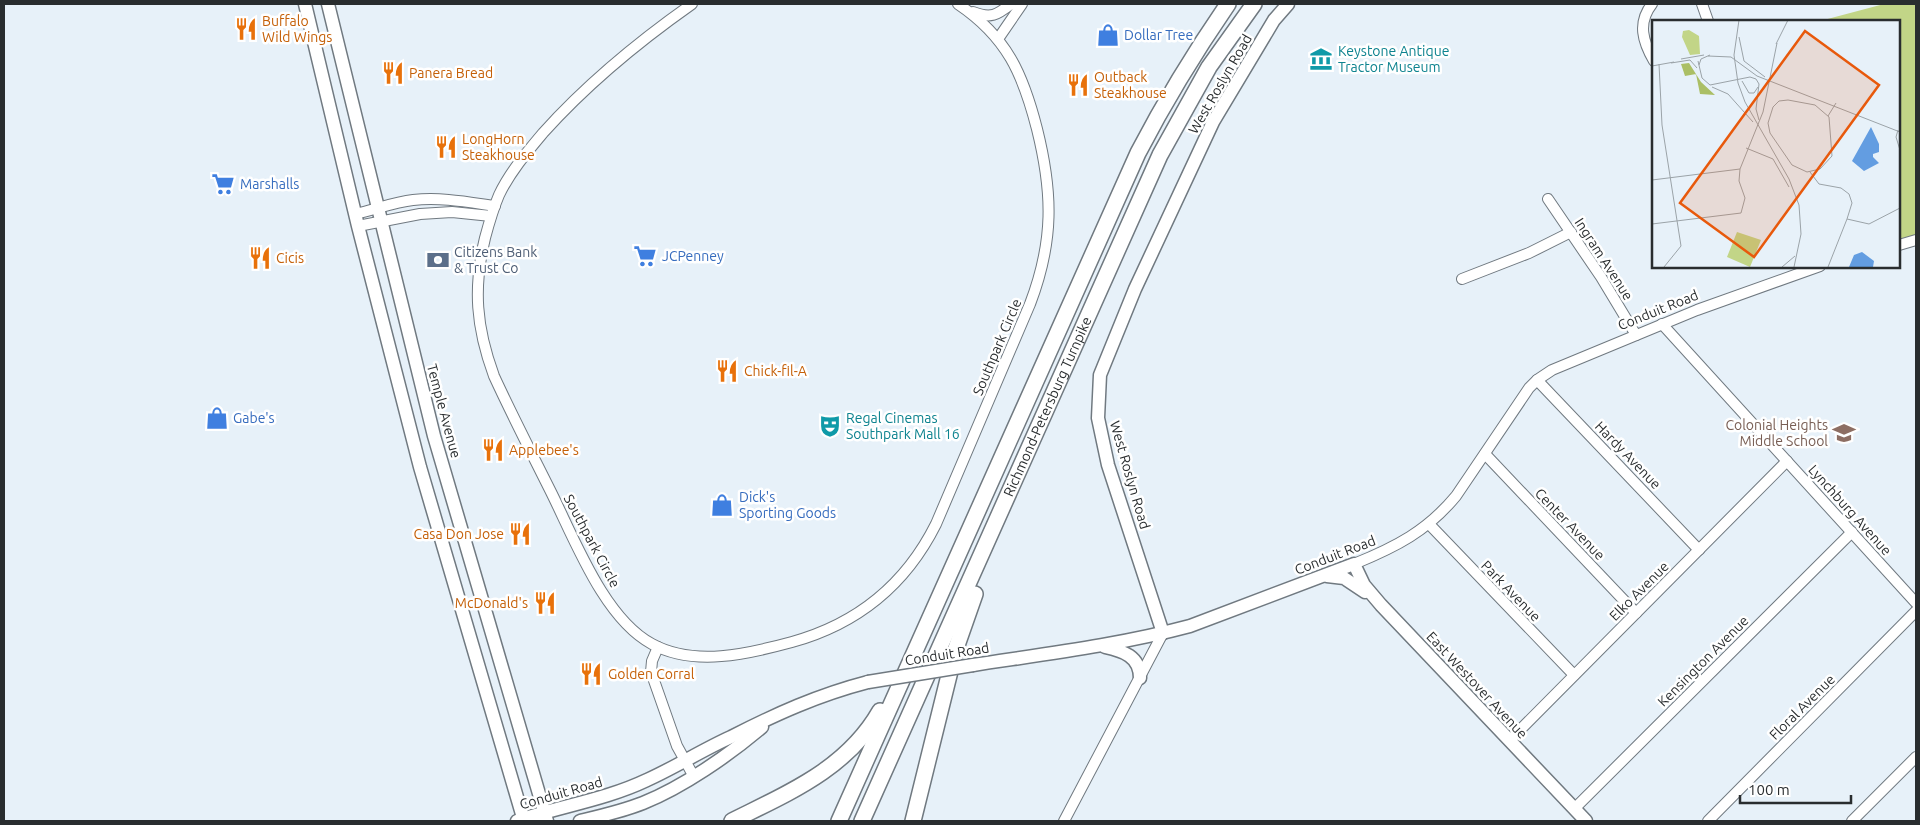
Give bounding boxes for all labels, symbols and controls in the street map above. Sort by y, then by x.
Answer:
place label: Buffalo Wild Wings [262,13,332,45]
restaurant icon: Buffalo Wild Wings [233,16,259,42]
inset map [1652,20,1900,268]
shop icon: Dollar Tree [1095,22,1121,48]
place label: Dollar Tree [1124,27,1193,43]
street label: West Roslyn Road [1185,31,1255,137]
place label: Keystone Antique Tractor Museum [1338,43,1449,75]
museum icon: Keystone Antique Tractor Museum [1308,46,1334,72]
restaurant icon: Panera Bread [380,60,406,86]
place label: Panera Bread [409,65,493,81]
place label: Outback Steakhouse [1094,69,1167,101]
restaurant icon: Outback Steakhouse [1065,72,1091,98]
place label: LongHorn Steakhouse [462,131,535,163]
restaurant icon: LongHorn Steakhouse [433,134,459,160]
supermarket icon: Marshalls [210,171,236,197]
place label: Marshalls [240,176,299,192]
street label: Ingram Avenue [1572,215,1636,303]
supermarket icon: JCPenney [632,243,658,269]
place label: Citizens Bank & Trust Co [454,244,537,276]
restaurant icon: Cicis [247,245,273,271]
bank icon: Citizens Bank & Trust Co [425,247,451,273]
place label: JCPenney [662,248,724,264]
place label: Cicis [276,250,304,266]
street label: Conduit Road [1615,287,1701,333]
street label: Southpark Circle [969,296,1025,398]
street label: Richmond-Petersburg Turnpike [1000,314,1095,499]
restaurant icon: Chick-fil-A [714,358,740,384]
street label: Temple Avenue [424,362,464,460]
place label: Chick-fil-A [744,363,807,379]
shop icon: Gabe's [204,405,230,431]
place label: Gabe's [233,410,275,426]
place label: Regal Cinemas Southpark Mall 16 [846,410,960,442]
theatre icon: Regal Cinemas Southpark Mall 16 [817,413,843,439]
place label: Colonial Heights Middle School [1725,417,1828,449]
street label: Hardy Avenue [1592,418,1664,492]
street label: West Roslyn Road [1107,419,1153,531]
school or university icon: Colonial Heights Middle School [1831,420,1857,446]
restaurant icon: Applebee's [480,437,506,463]
place label: Applebee's [509,442,579,458]
street label: Lynchburg Avenue [1805,462,1895,558]
street label: Center Avenue [1532,485,1608,563]
place label: Dick's Sporting Goods [739,489,836,521]
street label: Southpark Circle [561,492,623,590]
shop icon: Dick's Sporting Goods [709,492,735,518]
restaurant icon: Casa Don Jose [507,521,533,547]
place label: Casa Don Jose [414,526,504,542]
street label: Conduit Road [1292,532,1378,578]
street label: Park Avenue [1478,557,1544,625]
street label: Elko Avenue [1606,558,1672,624]
restaurant icon: McDonald's [532,590,558,616]
place label: McDonald's [455,595,528,611]
street label: Kensington Avenue [1654,612,1752,710]
street label: East Westover Avenue [1423,628,1531,742]
street label: Conduit Road [904,639,990,669]
restaurant icon: Golden Corral [578,661,604,687]
place label: Golden Corral [608,666,695,682]
street label: Floral Avenue [1766,671,1838,743]
scale bar [1740,772,1851,804]
street label: Conduit Road [518,774,604,812]
text: 100 m [1748,781,1790,798]

